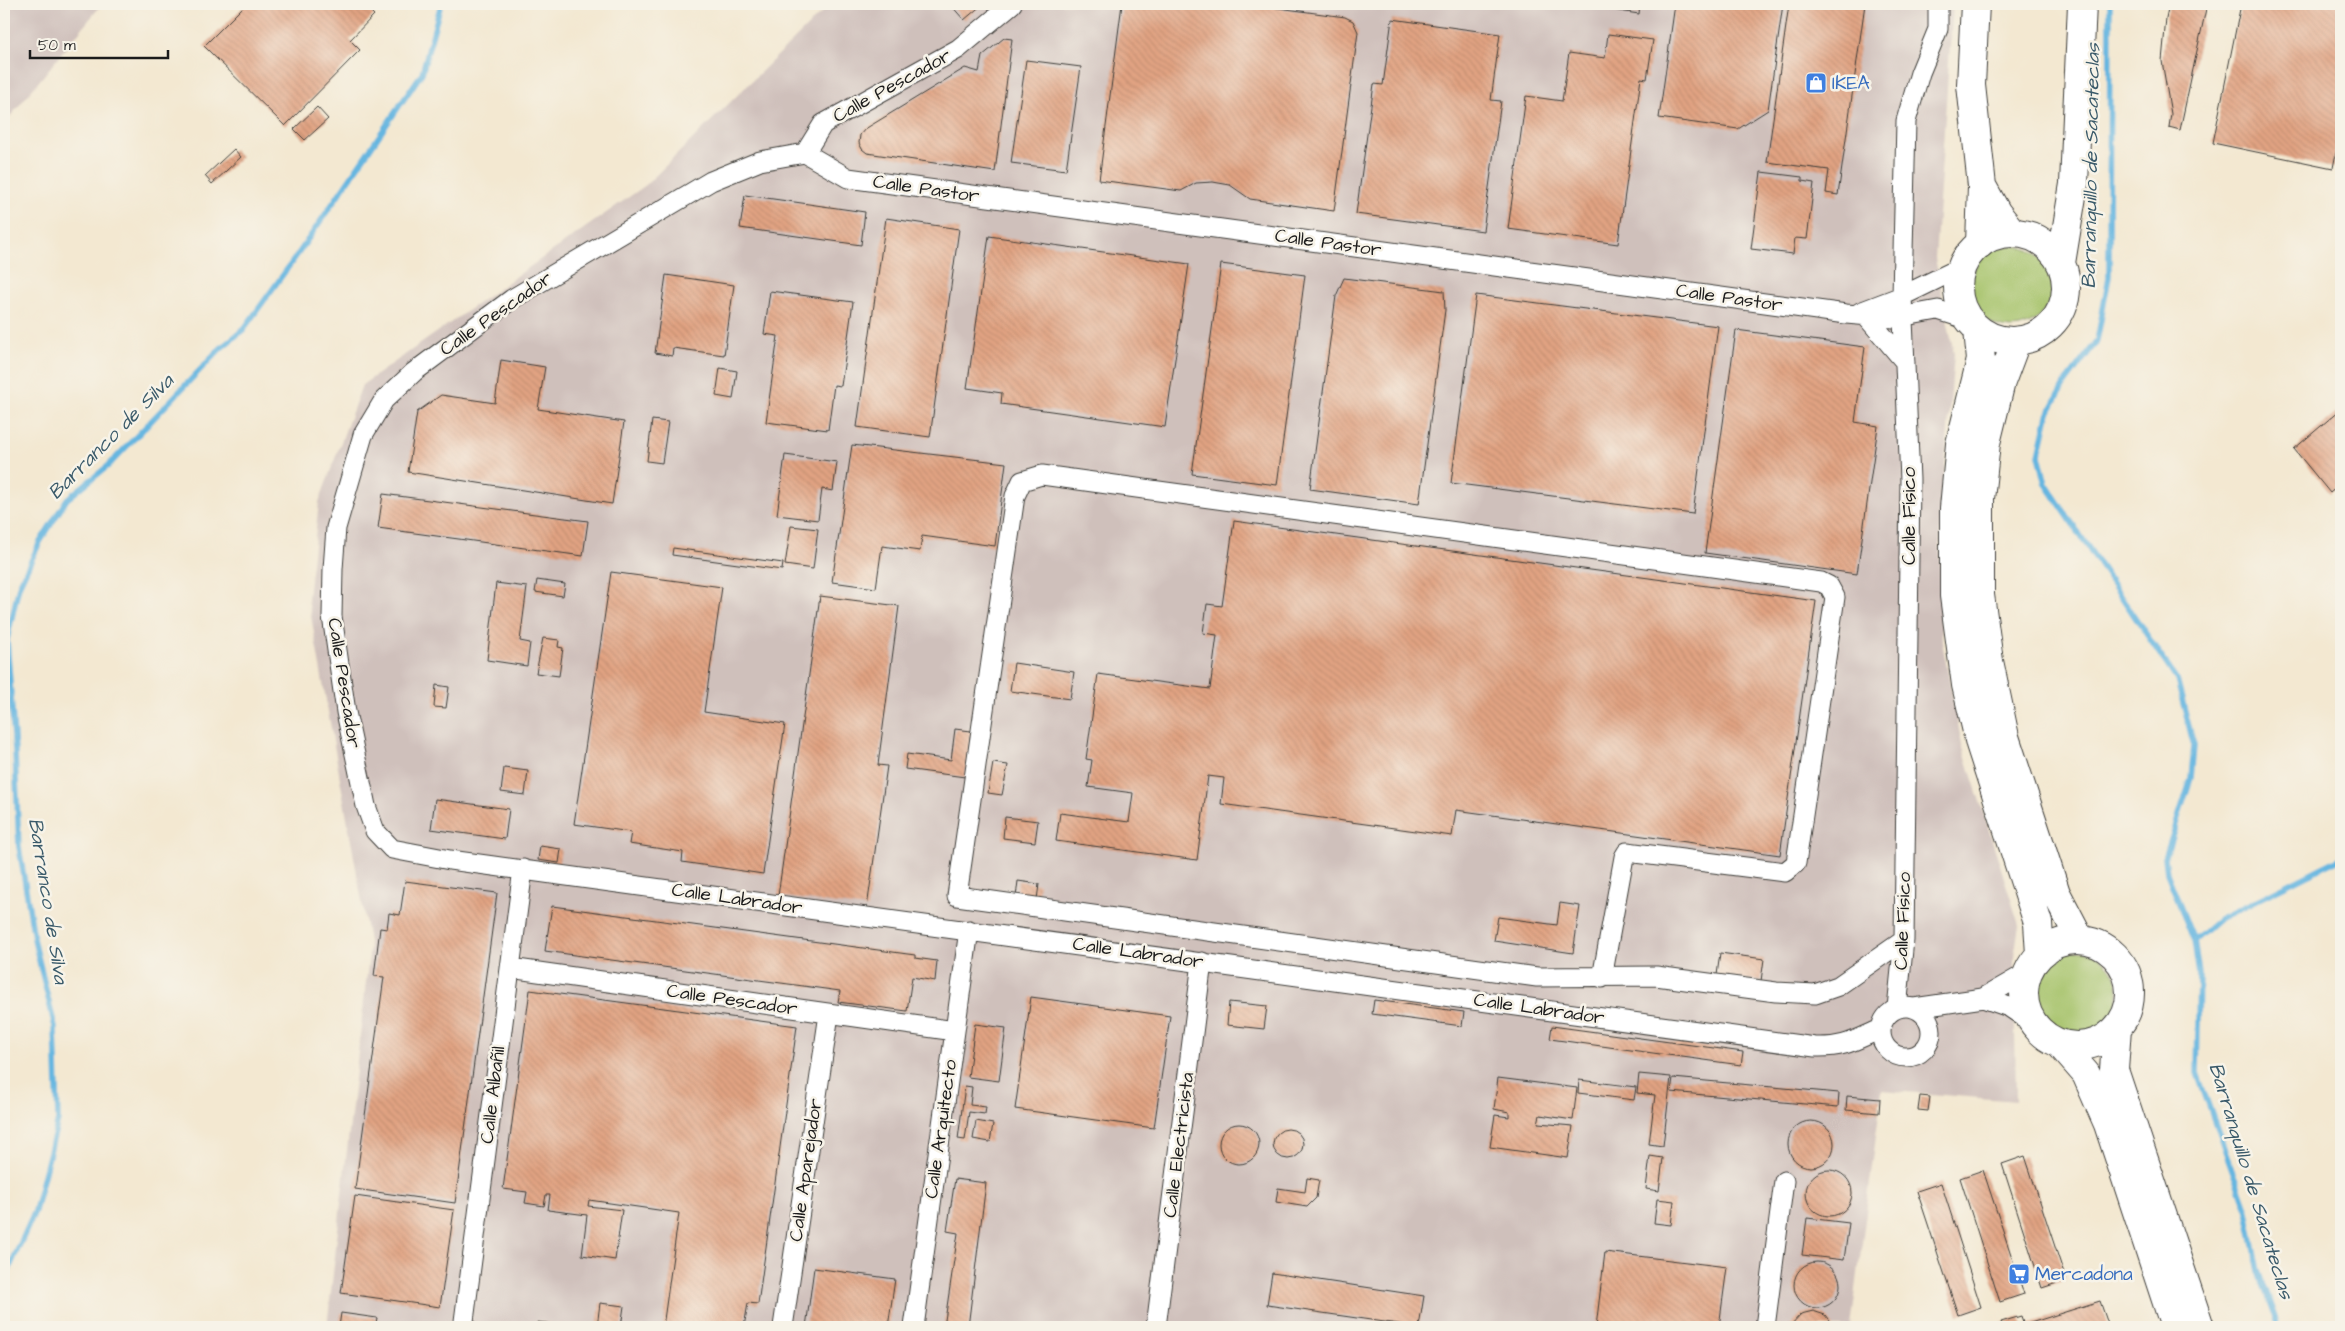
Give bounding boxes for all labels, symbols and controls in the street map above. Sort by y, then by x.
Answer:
scale bar [30,28,168,60]
text: 50 m [38,35,76,56]
street label: Calle Pescador [828,42,957,130]
water label: Barranquillo de Sacateclas [2075,42,2107,289]
place label: IKEA [1832,70,1870,97]
shop icon: IKEA [1804,71,1828,95]
street label: Calle Pastor [871,168,981,210]
street label: Calle Pastor [1273,222,1383,264]
street label: Calle Pescador [434,265,558,363]
street label: Calle Pastor [1674,277,1784,319]
water label: Barranco de Silva [42,367,181,506]
street label: Calle Físico [1896,467,1923,565]
street label: Calle Pescador [320,616,368,751]
water label: Barranco de Silva [21,816,75,987]
street label: Calle Físico [1888,871,1918,971]
street label: Calle Labrador [670,876,805,922]
street label: Calle Labrador [1071,930,1206,976]
street label: Calle Pescador [665,977,800,1023]
street label: Calle Labrador [1472,986,1607,1032]
street label: Calle Albañil [474,1045,512,1145]
street label: Calle Arquitecto [918,1057,964,1200]
water label: Barranquillo de Sacateclas [2202,1060,2301,1303]
street label: Calle Electricista [1157,1070,1201,1219]
street label: Calle Aparejador [783,1096,829,1243]
place label: Mercadona [2035,1261,2133,1288]
supermarket icon: Mercadona [2007,1262,2031,1286]

